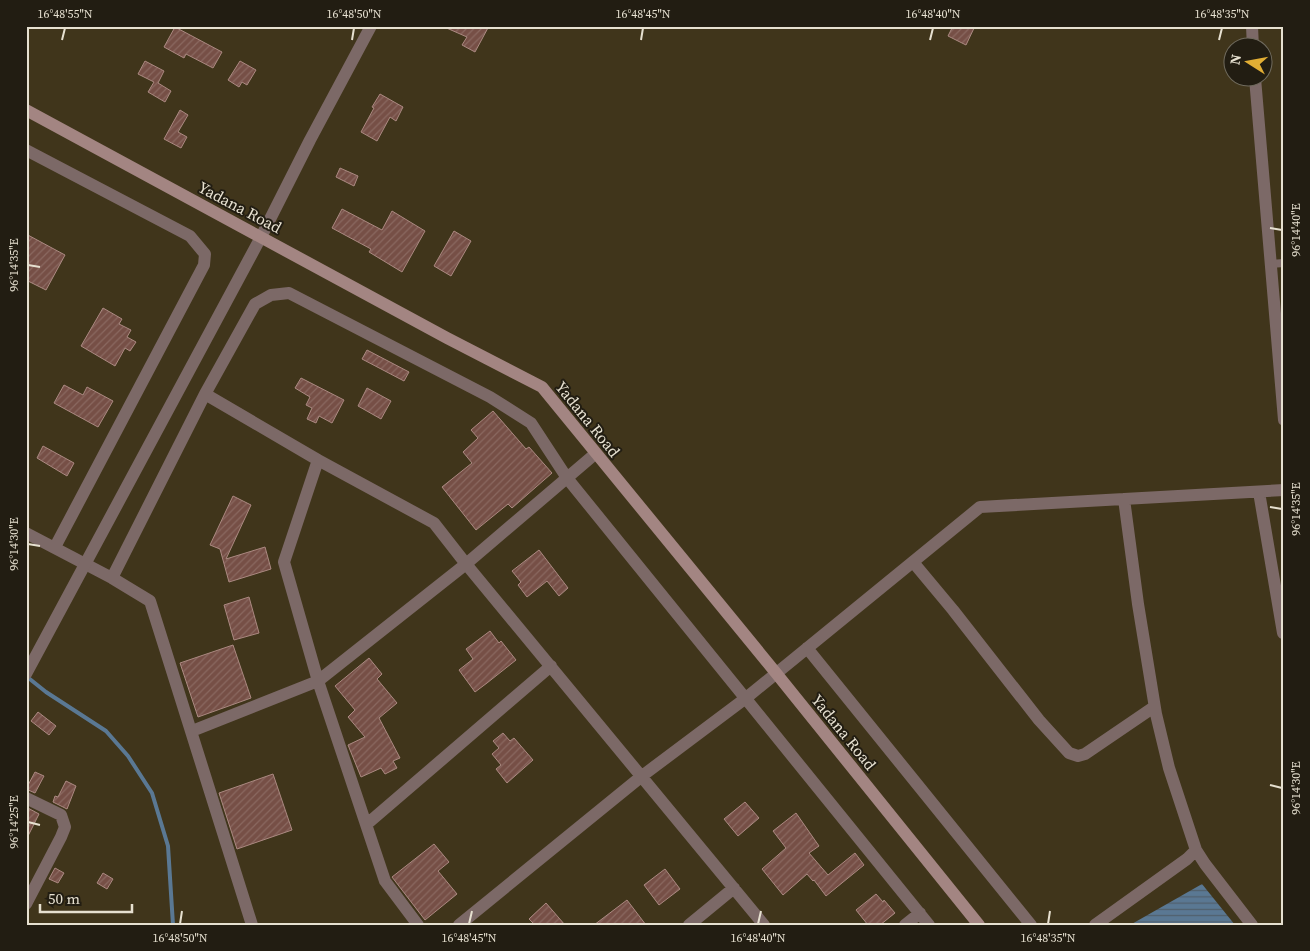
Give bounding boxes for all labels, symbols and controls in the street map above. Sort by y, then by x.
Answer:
text: 16°48'55"N [37,6,93,22]
text: 16°48'50"N [326,6,382,22]
text: 16°48'45"N [615,6,671,22]
text: 16°48'40"N [905,6,961,22]
text: 16°48'35"N [1194,6,1250,22]
north arrow [1222,38,1272,88]
text: N [1224,53,1246,66]
street label: Yadana Road [194,176,286,238]
text: 96°14'40"E [1288,203,1304,257]
text: 96°14'35"E [6,238,22,292]
street label: Yadana Road [551,376,625,462]
text: 96°14'35"E [1288,482,1304,536]
text: 96°14'30"E [6,517,22,571]
street label: Yadana Road [807,689,881,775]
text: 96°14'30"E [1288,761,1304,815]
text: 96°14'25"E [6,795,22,849]
scale bar [40,881,132,913]
text: 50 m [48,888,80,909]
text: 16°48'50"N [152,930,208,946]
text: 16°48'45"N [441,930,497,946]
text: 16°48'40"N [730,930,786,946]
text: 16°48'35"N [1020,930,1076,946]

